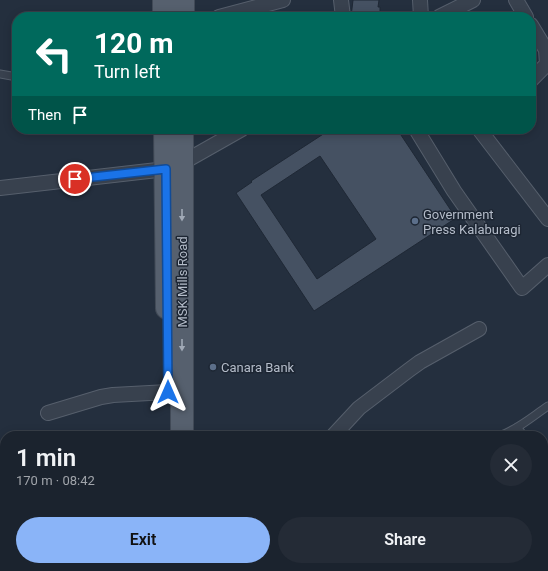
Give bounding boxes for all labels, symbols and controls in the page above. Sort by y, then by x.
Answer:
text: 120 m [94,27,173,60]
icon: left [28,28,80,80]
text: Turn left [94,61,160,82]
icon: arrive [69,104,91,126]
text: Then [28,106,61,124]
pin [58,162,92,196]
icon: arrive [64,168,86,190]
place label: Government Press Kalaburagi [423,207,521,237]
one-way arrow [179,209,185,222]
marker: Government Press Kalaburagi [410,216,420,226]
street label: MSK Mills Road [175,236,190,328]
one-way arrow [179,339,185,352]
place label: Canara Bank [221,360,295,375]
marker: Canara Bank [208,362,218,372]
position arrow [147,371,189,413]
text: 1 min [16,444,76,472]
button: close [490,444,532,486]
text: 170 m · 08:42 [16,473,95,488]
button: Exit [16,517,270,563]
button: Share [278,517,532,563]

